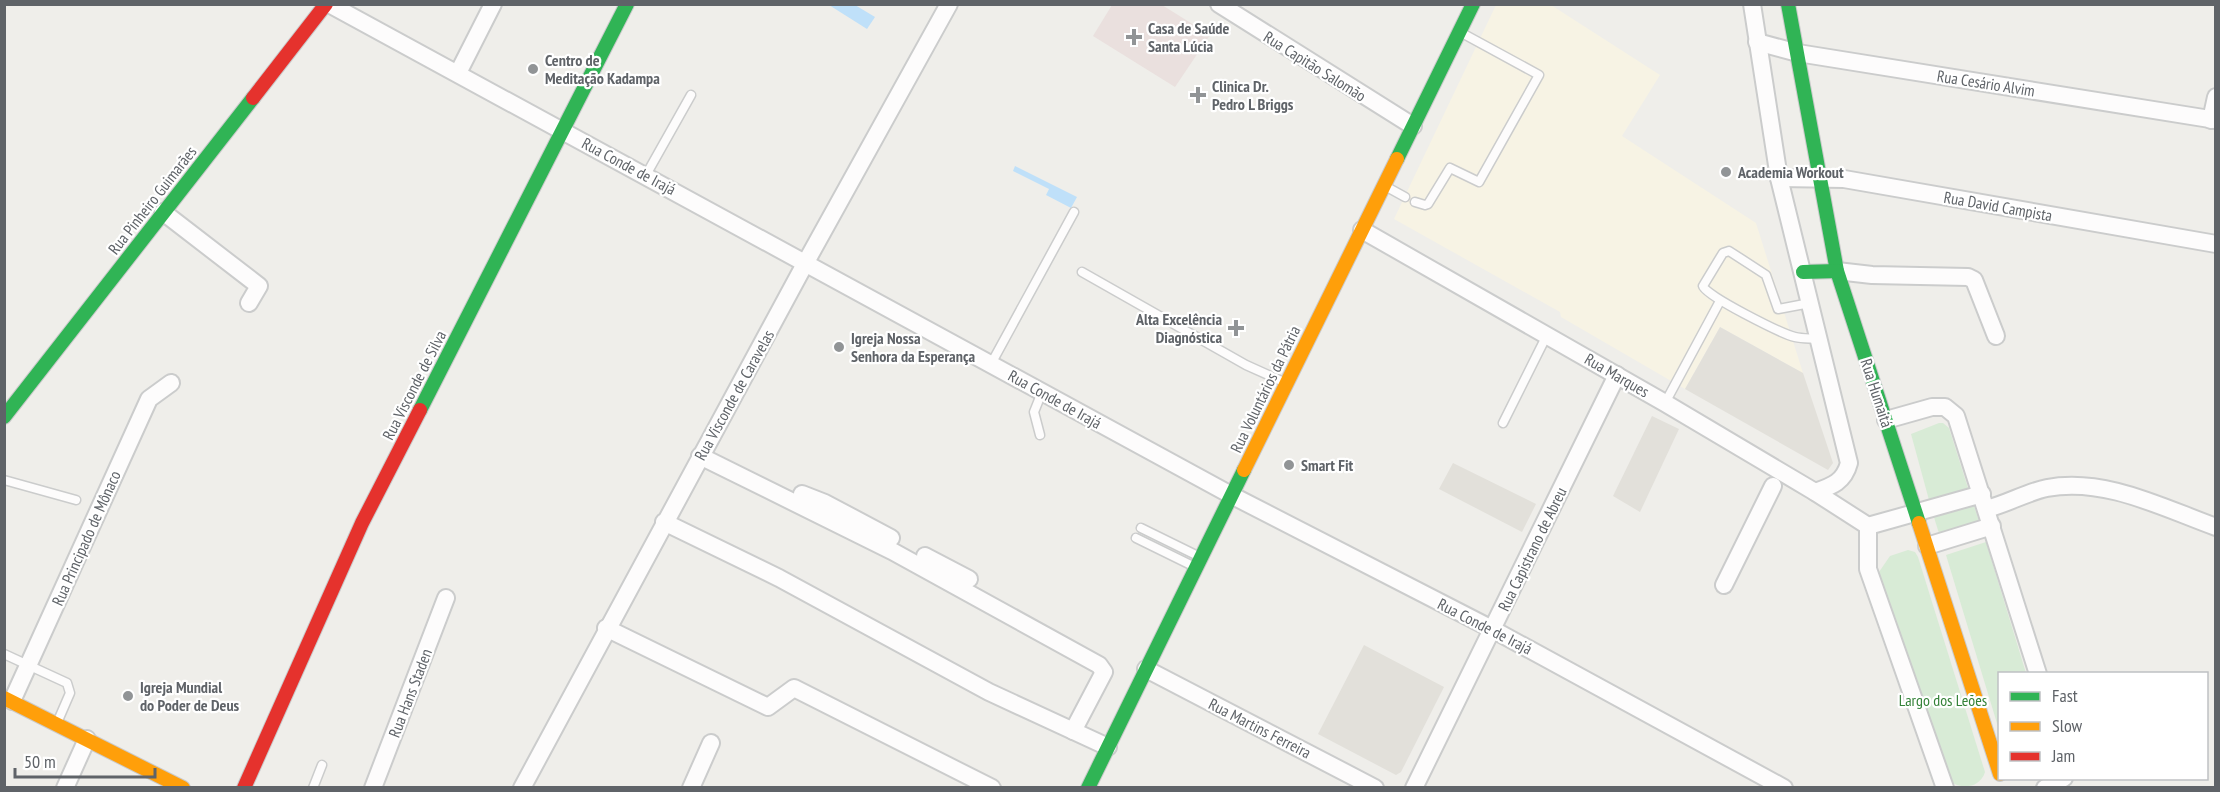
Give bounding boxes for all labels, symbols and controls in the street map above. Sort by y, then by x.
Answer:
place label: Casa de Saúde Santa Lúcia [1148,18,1229,56]
street label: Rua Capitão Salomão [1260,26,1370,106]
marker: Casa de Saúde Santa Lúcia [1125,28,1143,46]
place label: Centro de Meditação Kadampa [545,50,660,88]
marker: Centro de Meditação Kadampa [526,62,540,76]
street label: Rua Cesário Alvim [1936,65,2036,101]
place label: Clinica Dr. Pedro L Briggs [1212,76,1294,114]
marker: Clinica Dr. Pedro L Briggs [1189,86,1207,104]
street label: Rua Conde de Irajá [579,133,679,199]
street label: Rua Pinheiro Guimarães [104,142,200,258]
place label: Academia Workout [1737,162,1844,182]
marker: Academia Workout [1719,165,1733,179]
street label: Rua David Campista [1942,187,2054,225]
place label: Alta Excelência Diagnóstica [1135,309,1222,347]
marker: Alta Excelência Diagnóstica [1227,319,1245,337]
street label: Rua Voluntários da Pátria [1226,322,1304,456]
street label: Rua Visconde de Caravelas [690,326,778,464]
street label: Rua Visconde de Silva [378,327,450,443]
place label: Igreja Nossa Senhora da Esperança [851,328,976,366]
marker: Igreja Nossa Senhora da Esperança [832,340,846,354]
street label: Rua Marques [1581,349,1653,401]
street label: Rua Humaitá [1857,356,1897,430]
street label: Rua Conde de Irajá [1005,365,1105,433]
place label: Smart Fit [1301,455,1354,475]
marker: Smart Fit [1282,458,1296,472]
street label: Rua Principado de Mônaco [47,467,125,609]
street label: Rua Capistrano de Abreu [1493,484,1571,614]
street label: Rua Conde de Irajá [1434,594,1536,658]
street label: Rua Hans Staden [384,646,436,740]
legend [1998,672,2208,780]
place label: Igreja Mundial do Poder de Deus [140,677,240,715]
text: Fast [2052,684,2078,707]
marker: Igreja Mundial do Poder de Deus [121,689,135,703]
park label: Largo dos Leões [1899,690,1987,710]
street label: Rua Martins Ferreira [1205,694,1315,762]
text: Slow [2052,714,2083,737]
scale bar [15,741,154,779]
text: Jam [2051,744,2075,767]
text: 50 m [24,750,56,773]

